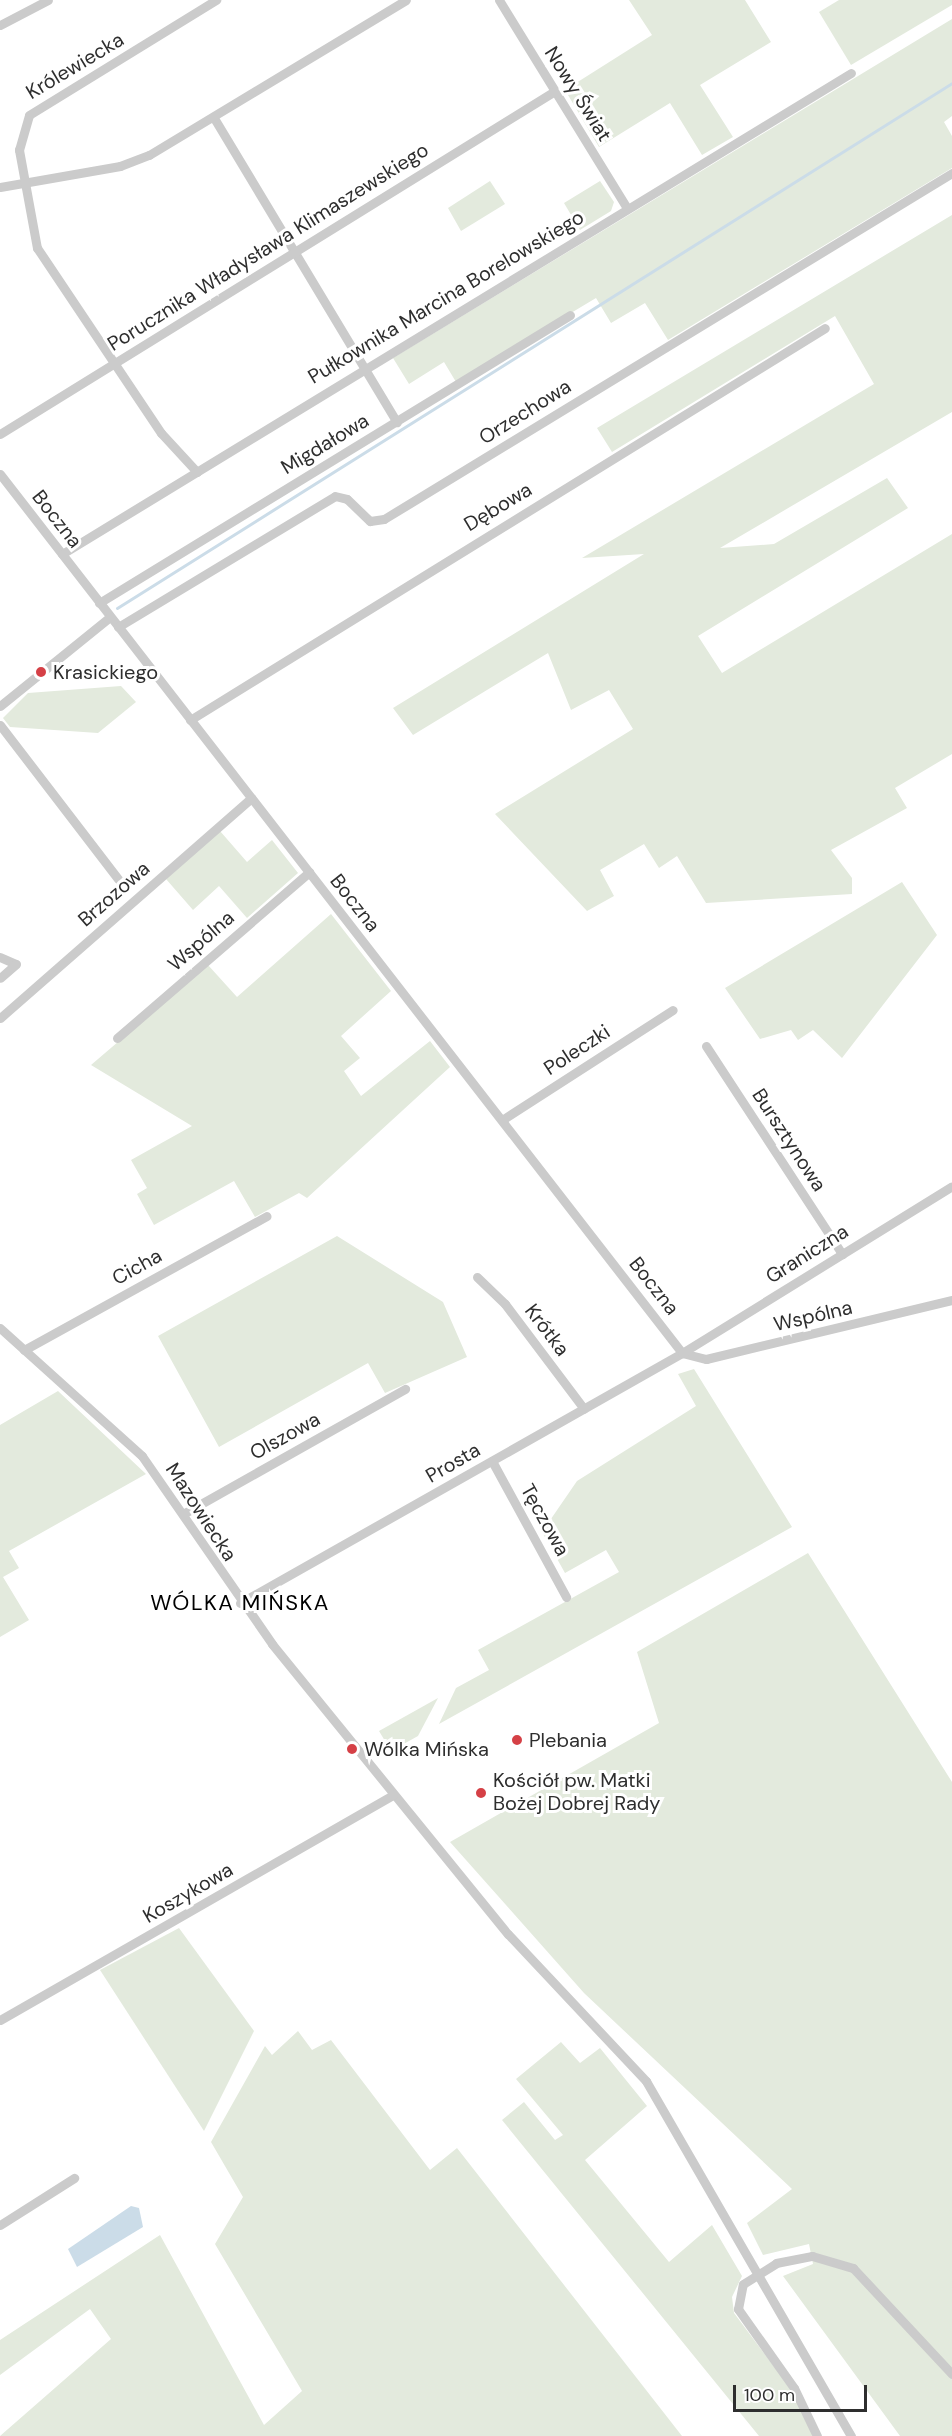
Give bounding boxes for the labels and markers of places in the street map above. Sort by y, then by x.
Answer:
place label: Krasickiego [53,660,158,684]
marker: Krasickiego [34,665,48,679]
place label: Plebania [529,1728,607,1752]
marker: Plebania [510,1733,524,1747]
place label: Wólka Mińska [364,1737,489,1761]
marker: Wólka Mińska [345,1742,359,1756]
place label: Kościół pw. Matki Bożej Dobrej Rady [493,1769,660,1816]
marker: Kościół pw. Matki Bożej Dobrej Rady [474,1786,488,1800]

